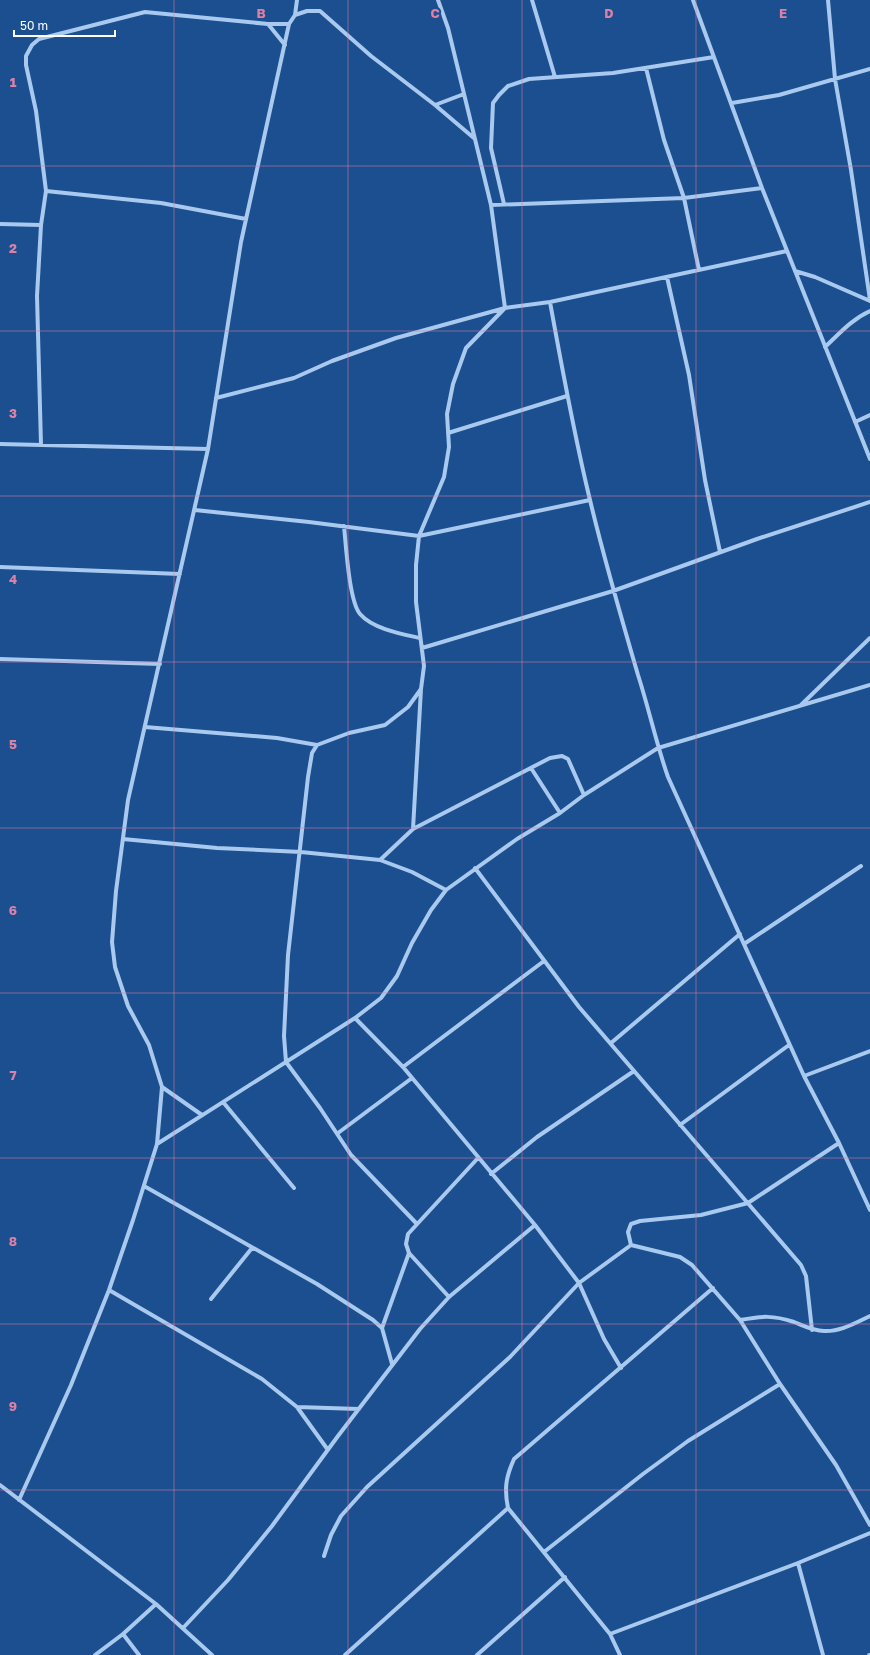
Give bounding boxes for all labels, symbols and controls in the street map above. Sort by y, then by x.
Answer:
text: B [256,5,266,21]
text: C [430,5,440,21]
text: D [604,5,614,21]
text: E [779,5,787,21]
scale bar [14,12,115,38]
text: 50 m [20,18,48,33]
text: 1 [10,74,17,90]
text: 2 [9,240,17,256]
text: 3 [9,405,17,421]
text: 4 [9,571,17,587]
text: 5 [9,736,17,752]
text: 6 [9,902,17,918]
text: 7 [9,1067,17,1083]
text: 8 [9,1233,17,1249]
text: 9 [9,1398,17,1414]

